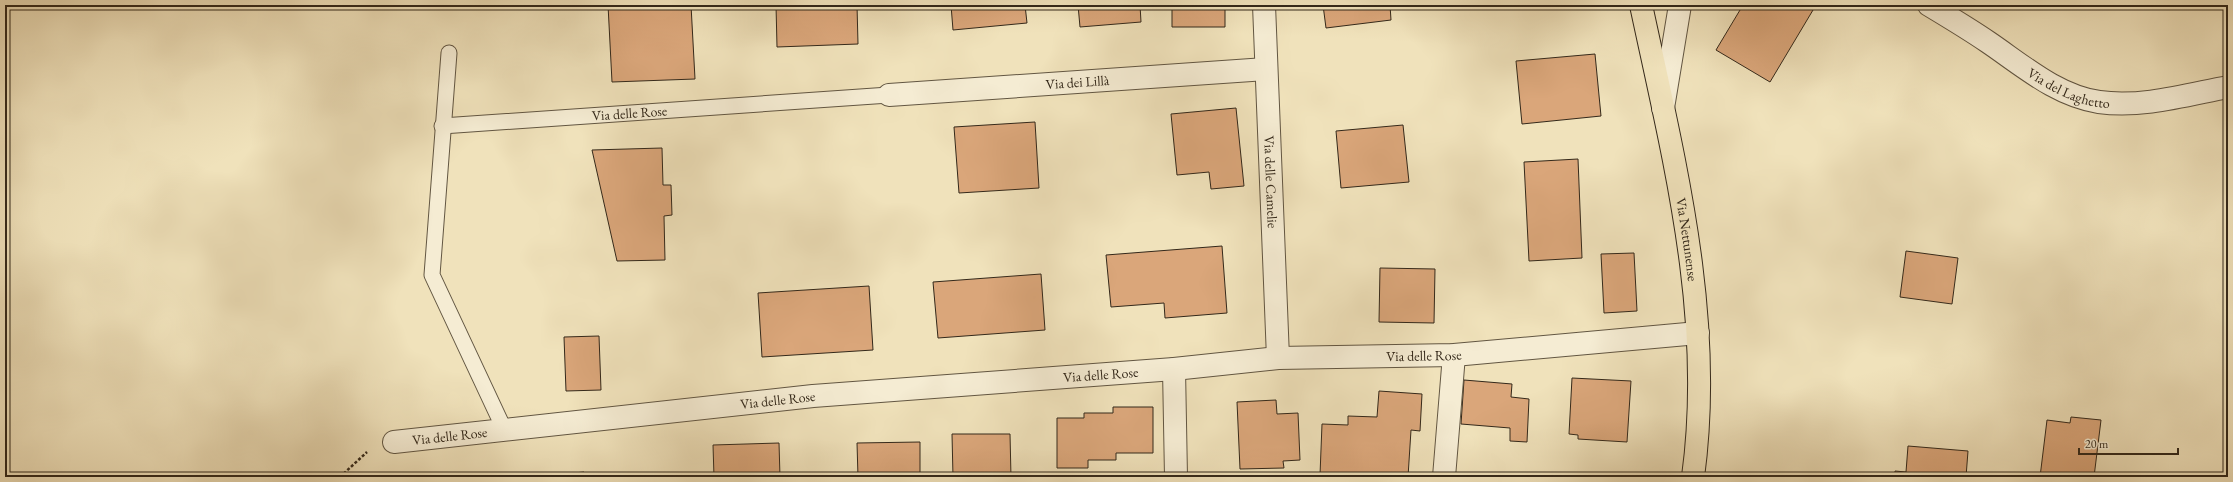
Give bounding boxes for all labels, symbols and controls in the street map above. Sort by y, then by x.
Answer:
street label: Via del Laghetto [2024,63,2111,112]
street label: Via dei Lillà [1045,71,1110,93]
street label: Via delle Rose [591,101,668,125]
street label: Via delle Camelie [1260,135,1282,229]
street label: Via Nettunense [1672,196,1702,283]
street label: Via delle Rose [1386,345,1463,365]
street label: Via delle Rose [1062,363,1140,386]
street label: Via delle Rose [739,387,817,413]
street label: Via delle Rose [411,423,489,449]
scale bar [2079,430,2178,456]
text: 20 m [2085,436,2109,452]

